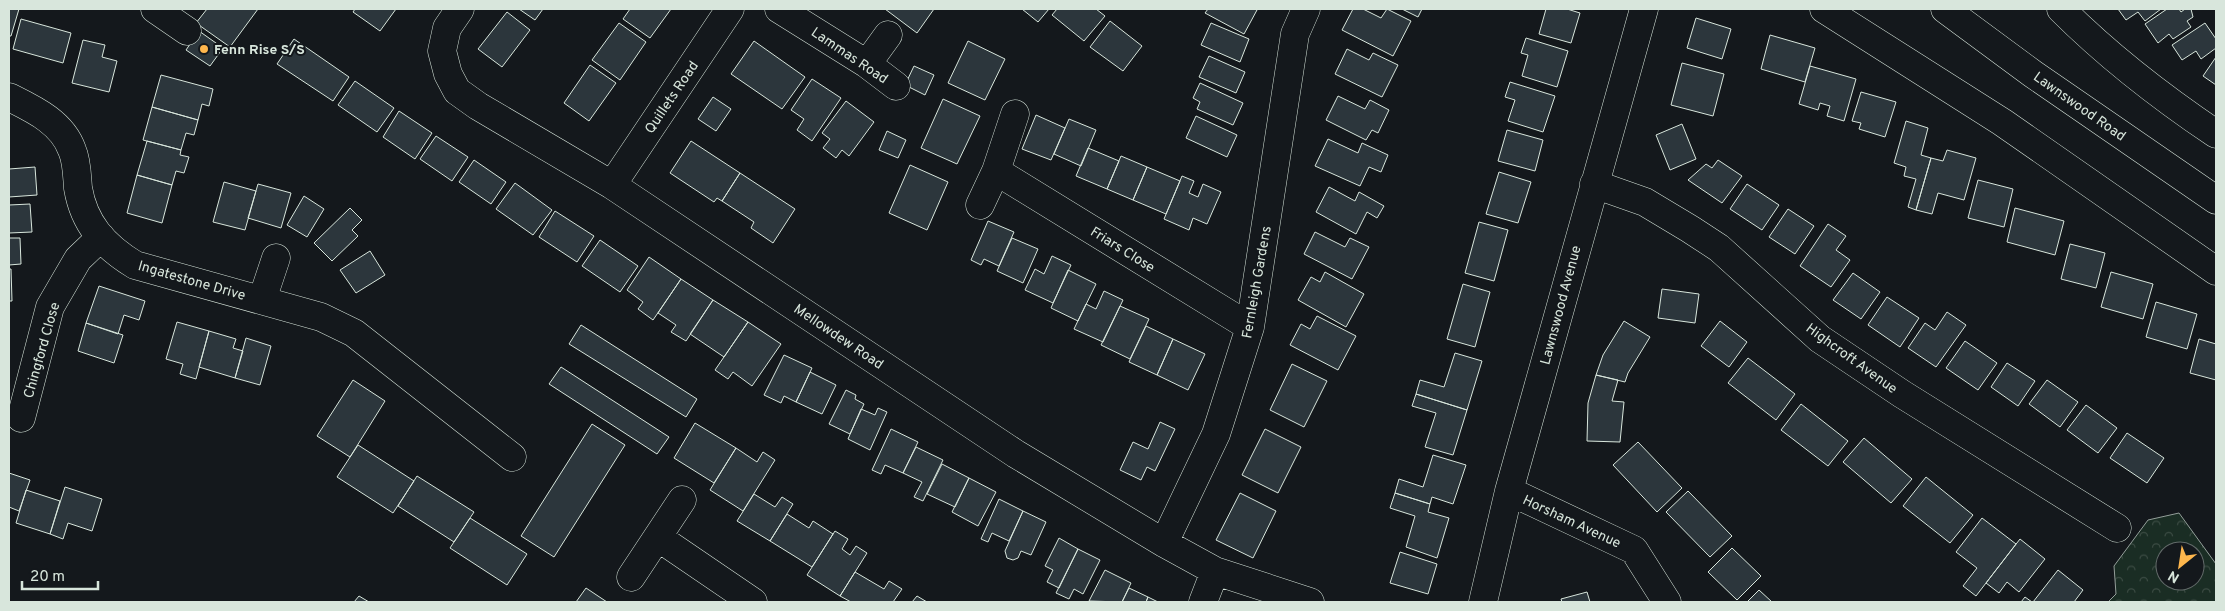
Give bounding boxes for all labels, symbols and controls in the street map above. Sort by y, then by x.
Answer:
street label: Lammas Road [808,24,891,88]
place label: Fenn Rise S/S [214,42,305,59]
marker: Fenn Rise S/S [198,43,210,55]
street label: Quillets Road [642,58,703,137]
street label: Lawnswood Road [2030,69,2129,145]
street label: Friars Close [1087,224,1158,277]
street label: Fernleigh Gardens [1239,225,1276,340]
street label: Lawnswood Avenue [1537,244,1586,367]
street label: Ingatestone Drive [136,258,247,305]
street label: Chingford Close [21,300,64,400]
street label: Mellowdew Road [790,301,886,374]
street label: Highcroft Avenue [1802,320,1900,398]
street label: Horsham Avenue [1520,492,1623,553]
north arrow [2155,541,2205,591]
scale bar [22,558,99,590]
text: N [2166,566,2183,586]
text: 20 m [30,568,65,587]

